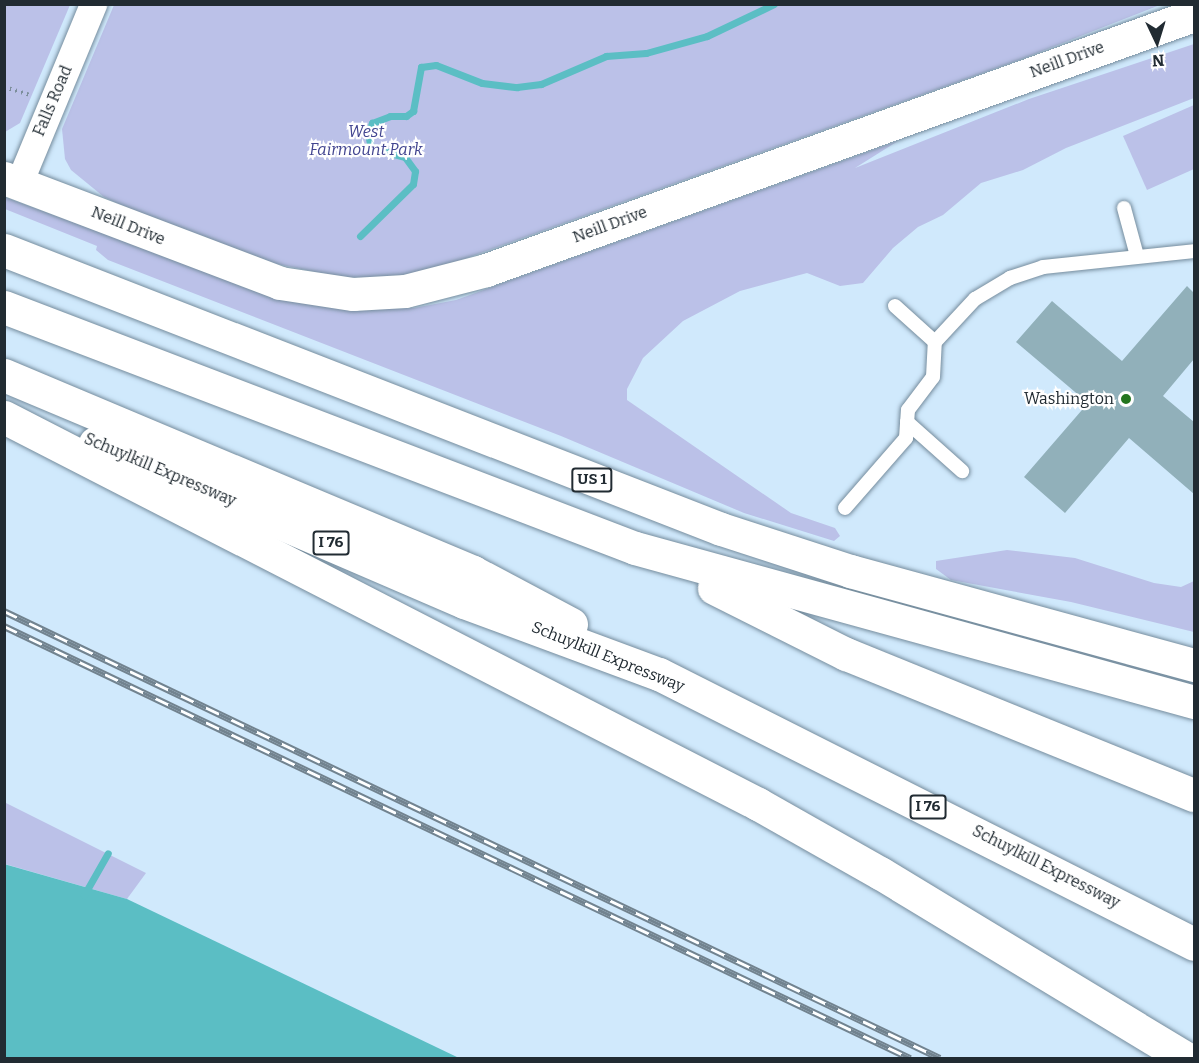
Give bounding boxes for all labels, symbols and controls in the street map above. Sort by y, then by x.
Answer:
north arrow [1127,12,1187,72]
street label: Neill Drive [1027,38,1107,82]
text: N [1151,51,1165,70]
street label: Falls Road [30,63,76,139]
park label: West Fairmount Park [309,122,423,160]
street label: Neill Drive [88,203,168,249]
street label: Neill Drive [570,203,650,247]
place label: Washington [1024,389,1114,409]
marker: Washington [1119,392,1133,406]
street label: Schuylkill Expressway [81,429,239,511]
road number: US 1 [571,468,613,492]
road number: I 76 [312,531,350,555]
street label: Schuylkill Expressway [529,618,687,696]
road number: I 76 [908,795,948,819]
street label: Schuylkill Expressway [969,821,1123,913]

